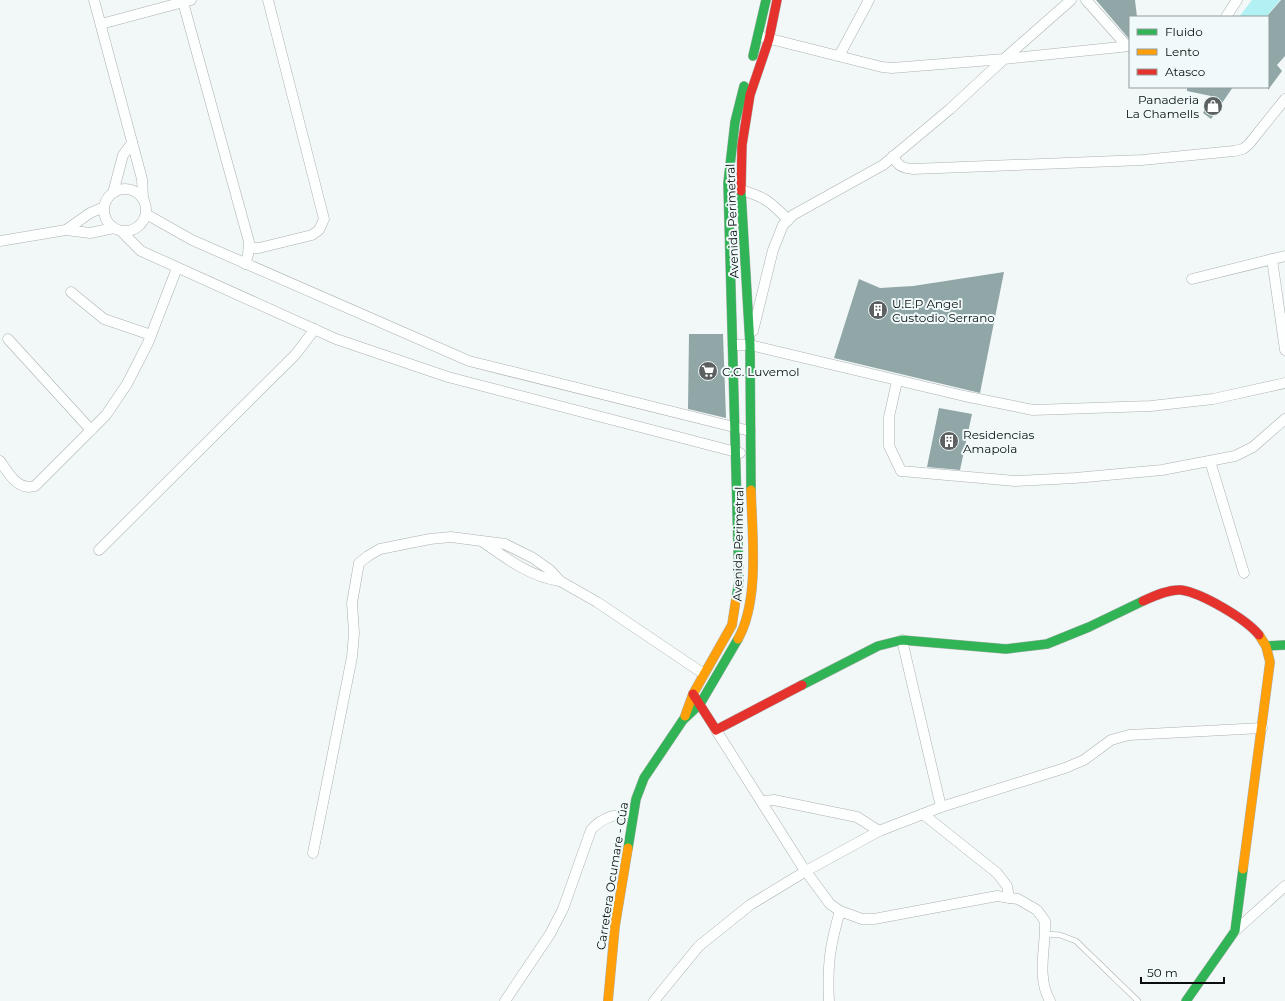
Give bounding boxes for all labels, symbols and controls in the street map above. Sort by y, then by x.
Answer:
legend [1129,16,1269,88]
text: Fluido [1165,24,1203,39]
text: Lento [1165,44,1200,59]
text: Atasco [1165,64,1205,79]
place label: Panaderia La Chamells [1126,92,1199,121]
shop icon: Panaderia La Chamells [1202,95,1224,117]
street label: Avenida Perimetral [723,163,741,279]
place label: U.E.P Angel Custodio Serrano [892,296,995,325]
building icon: U.E.P Angel Custodio Serrano [867,299,889,321]
supermarket icon: C.C. Luvemol [697,360,719,382]
place label: C.C. Luvemol [722,364,799,379]
place label: Residencias Amapola [963,427,1034,456]
building icon: Residencias Amapola [938,430,960,452]
street label: Avenida Perimetral [730,487,746,601]
street label: Carretera Ocumare - Cúa [593,801,631,951]
scale bar [1141,959,1224,985]
text: 50 m [1147,965,1178,980]

